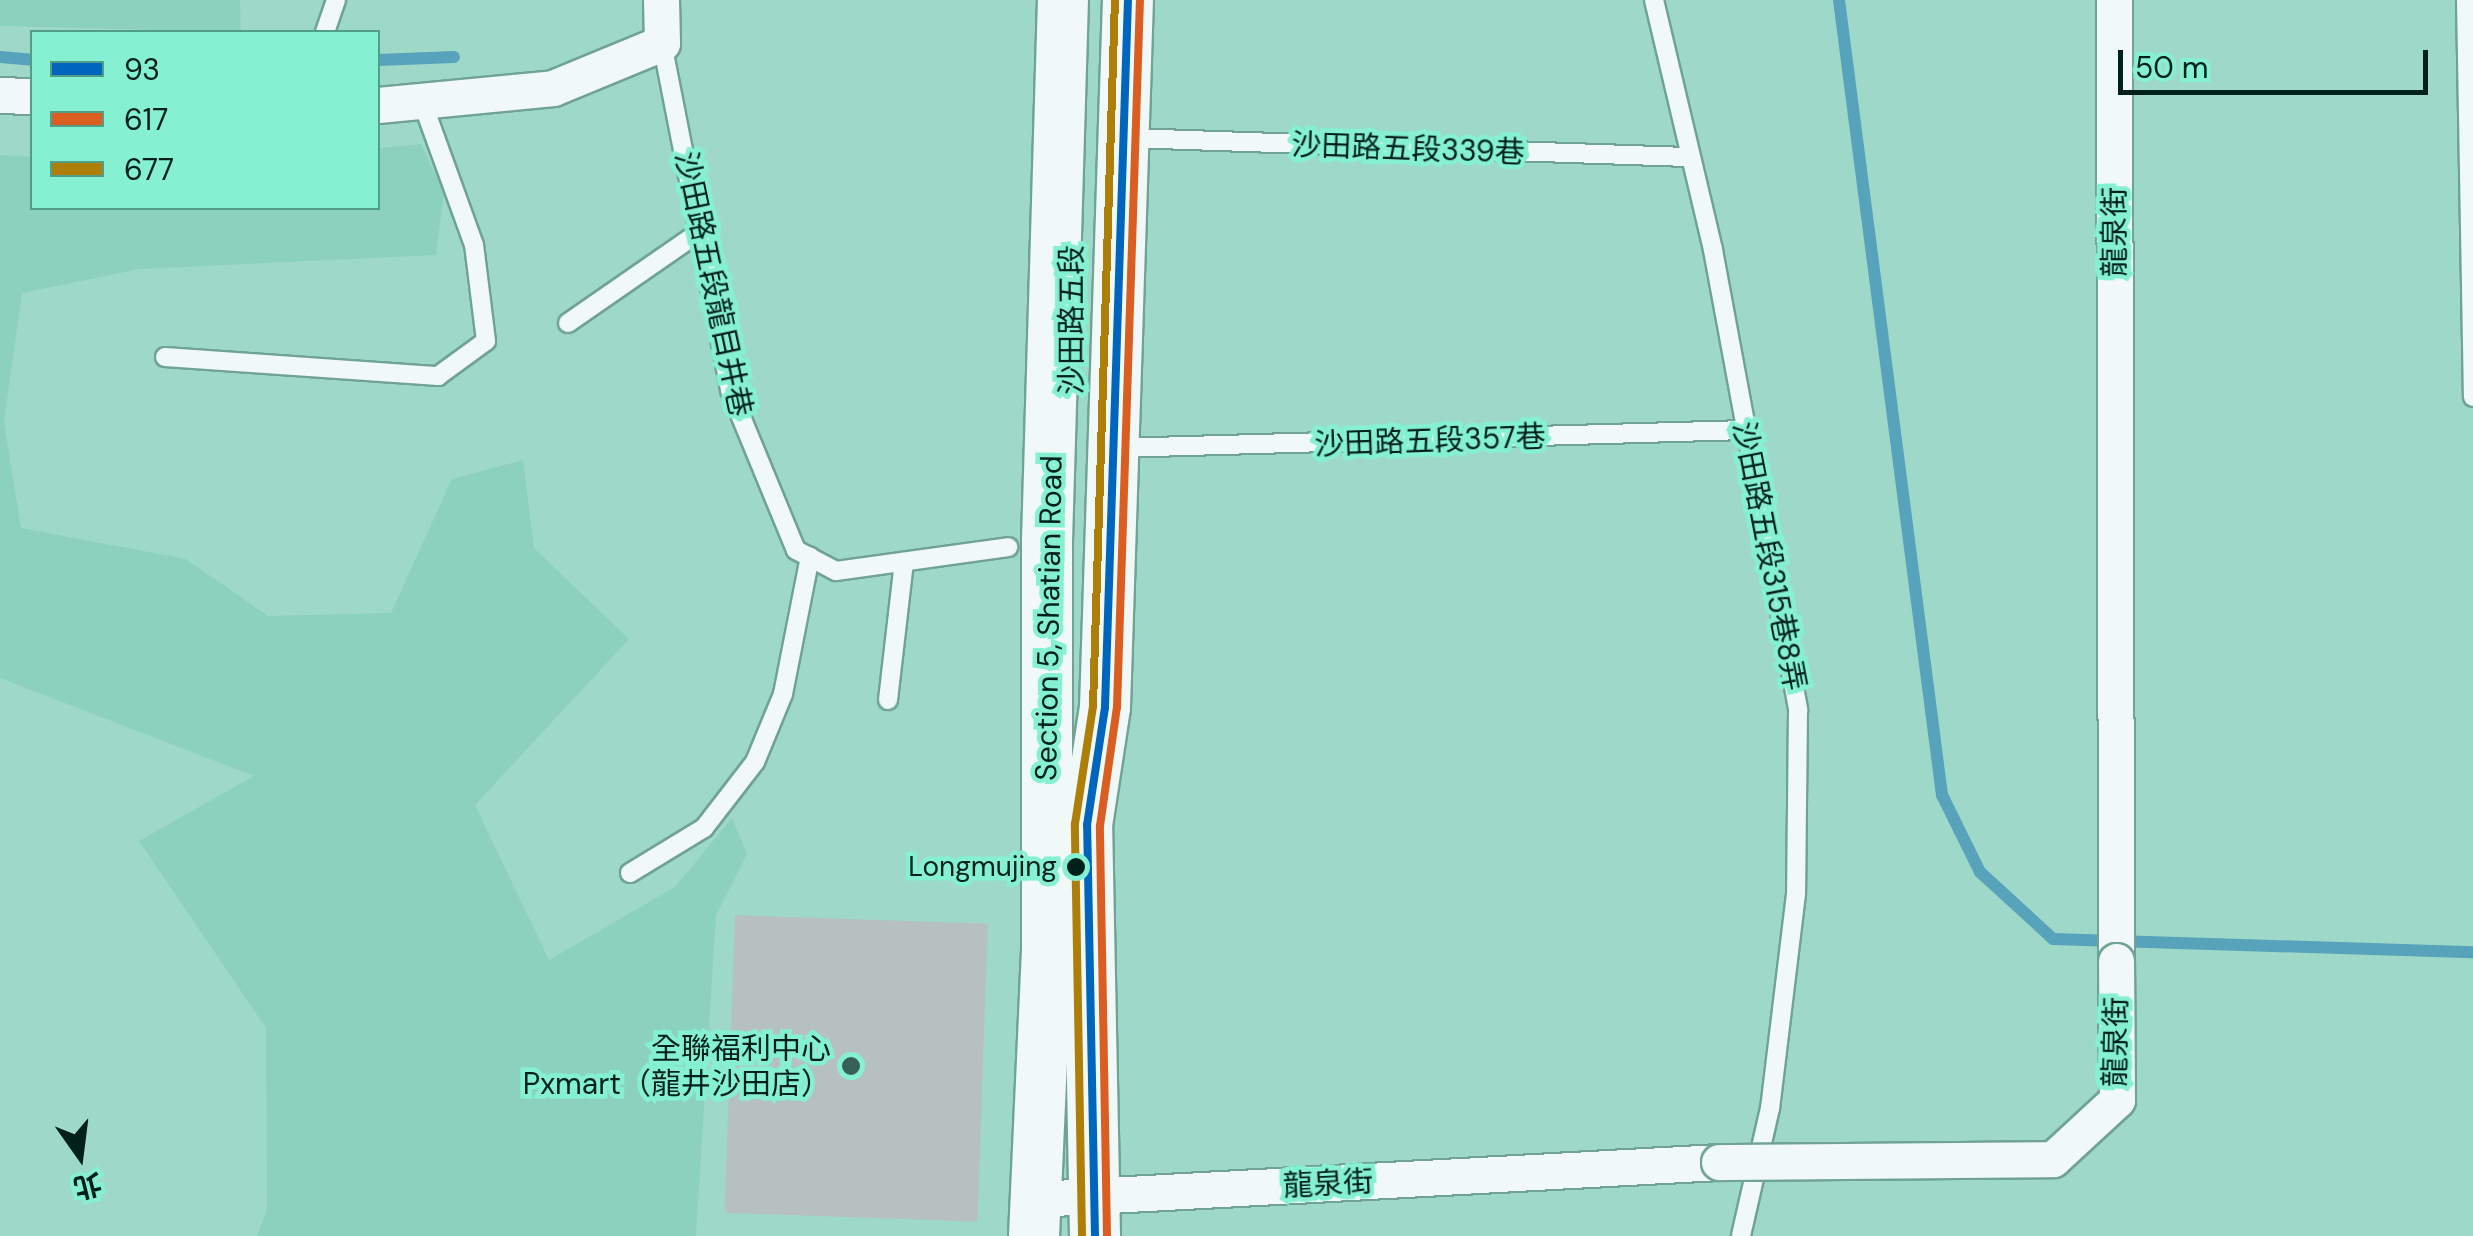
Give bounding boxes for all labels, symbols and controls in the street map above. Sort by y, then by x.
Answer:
legend [30,30,380,210]
scale bar [2123,30,2433,92]
text: 50 m [2135,48,2209,87]
text: 93 [124,50,160,89]
text: 617 [124,100,168,139]
street label: 沙田路五段339巷 [1291,127,1525,171]
street label: 沙田路五段龍目井巷 [667,148,759,420]
text: 677 [124,150,174,189]
street label: 龍泉街 [2097,187,2133,277]
street label: 沙田路五段 [1054,245,1090,395]
street label: 沙田路五段357巷 [1314,419,1546,463]
street label: 沙田路五段315巷8弄 [1725,419,1813,693]
street label: Section 5, Shatian Road [1028,455,1070,781]
place label: Longmujing [908,850,1057,884]
marker: Longmujing [1066,857,1086,877]
street label: 龍泉街 [2097,997,2135,1087]
place label: 全聯福利中心 Pxmart（龍井沙田店） [523,1031,831,1102]
marker: 全聯福利中心 Pxmart（龍井沙田店） [840,1055,862,1077]
north arrow [30,1106,130,1206]
text: 北 [69,1164,105,1207]
street label: 龍泉街 [1282,1164,1374,1204]

